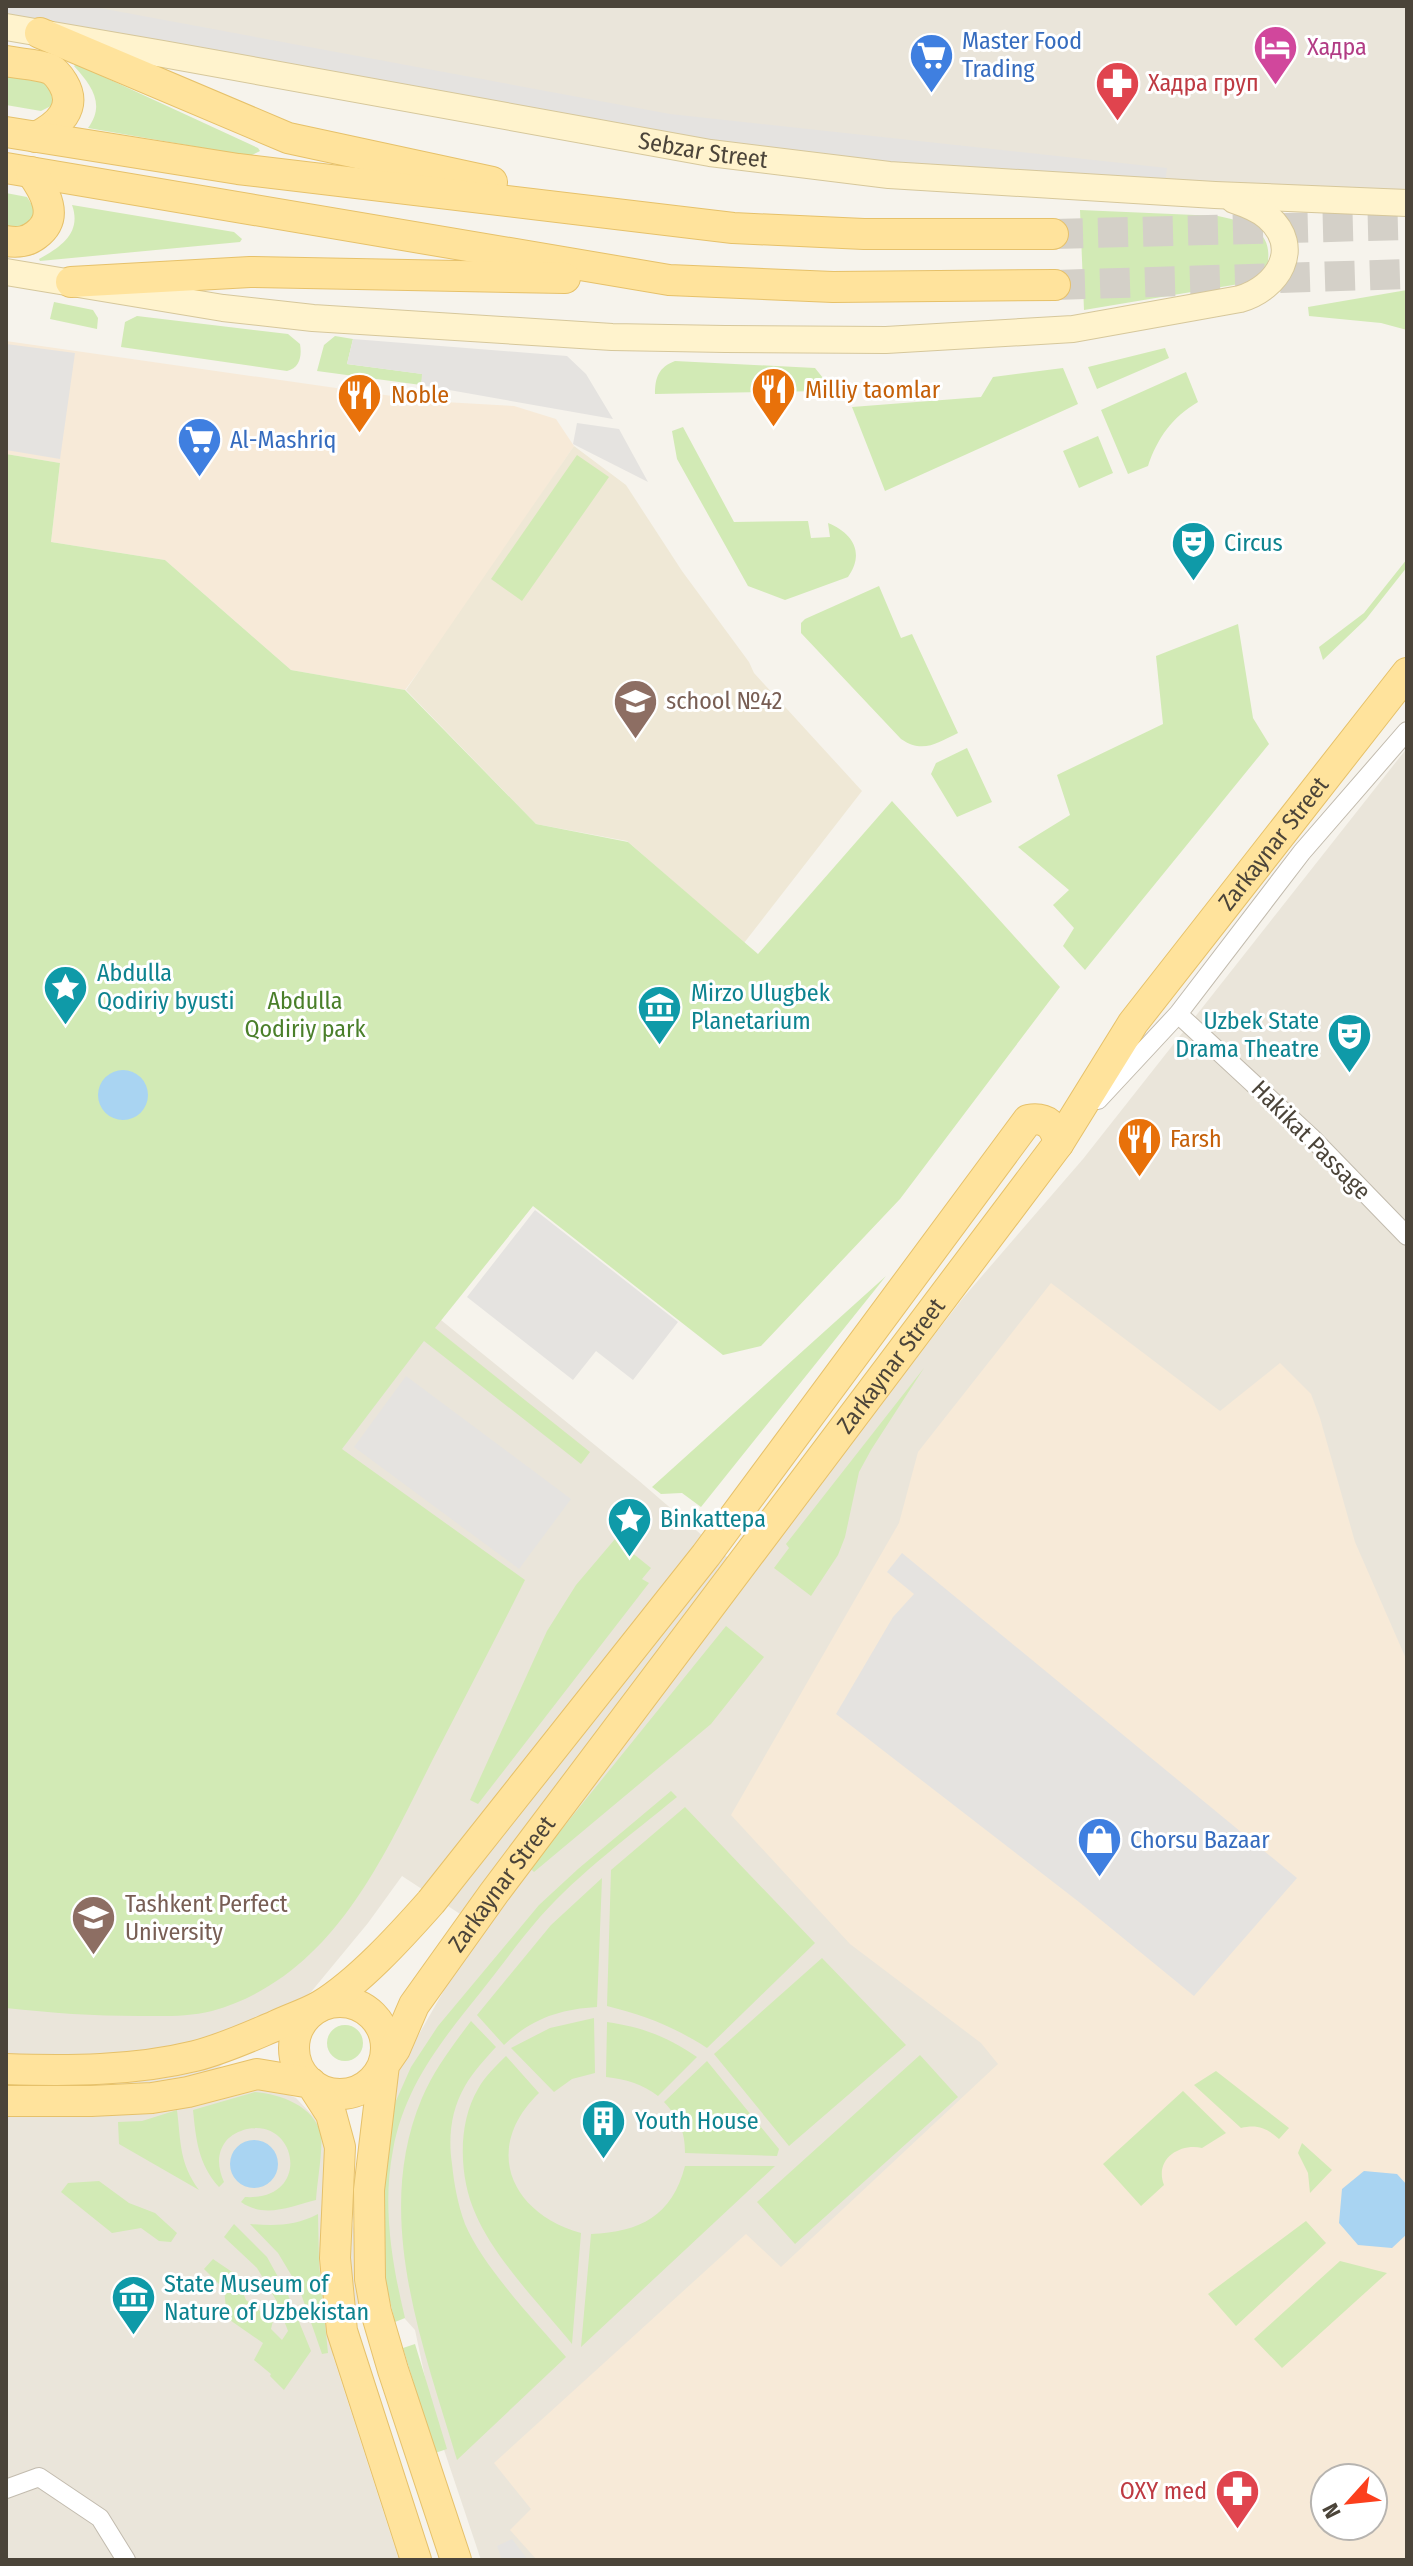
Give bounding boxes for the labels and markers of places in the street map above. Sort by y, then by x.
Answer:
hotel icon: Хадра [1252,23,1300,86]
place label: Master Food Trading [962,27,1082,83]
supermarket icon: Master Food Trading [907,31,955,94]
place label: Хадра [1307,33,1367,61]
pharmacy icon: Хадра груп [1093,59,1141,122]
place label: Хадра груп [1148,69,1259,97]
restaurant icon: Milliy taomlar [750,366,798,429]
restaurant icon: Noble [336,371,384,434]
place label: Milliy taomlar [805,376,941,404]
place label: Noble [391,381,449,409]
supermarket icon: Al-Mashriq [175,416,223,479]
place label: Al-Mashriq [230,426,336,454]
theatre icon: Circus [1169,519,1217,582]
place label: Circus [1224,529,1283,557]
school or university icon: school №42 [611,677,659,740]
place label: school №42 [666,687,782,715]
place label: Abdulla Qodiriy byusti [97,959,234,1015]
place icon: Abdulla Qodiriy byusti [42,963,90,1026]
place label: Mirzo Ulugbek Planetarium [691,979,831,1035]
museum icon: Mirzo Ulugbek Planetarium [636,983,684,1046]
place label: Uzbek State Drama Theatre [1175,1007,1319,1063]
theatre icon: Uzbek State Drama Theatre [1326,1011,1374,1074]
restaurant icon: Farsh [1115,1115,1163,1178]
place label: Farsh [1170,1125,1222,1153]
place icon: Binkattepa [605,1495,653,1558]
place label: Binkattepa [660,1505,766,1533]
shop icon: Chorsu Bazaar [1075,1816,1123,1879]
place label: Chorsu Bazaar [1130,1826,1270,1854]
place label: Tashkent Perfect University [125,1890,288,1946]
school or university icon: Tashkent Perfect University [70,1894,118,1957]
building icon: Youth House [580,2097,628,2160]
place label: Youth House [635,2107,759,2135]
place label: State Museum of Nature of Uzbekistan [164,2270,369,2326]
museum icon: State Museum of Nature of Uzbekistan [109,2274,157,2337]
pharmacy icon: OXY med [1214,2467,1262,2530]
place label: OXY med [1120,2477,1207,2505]

